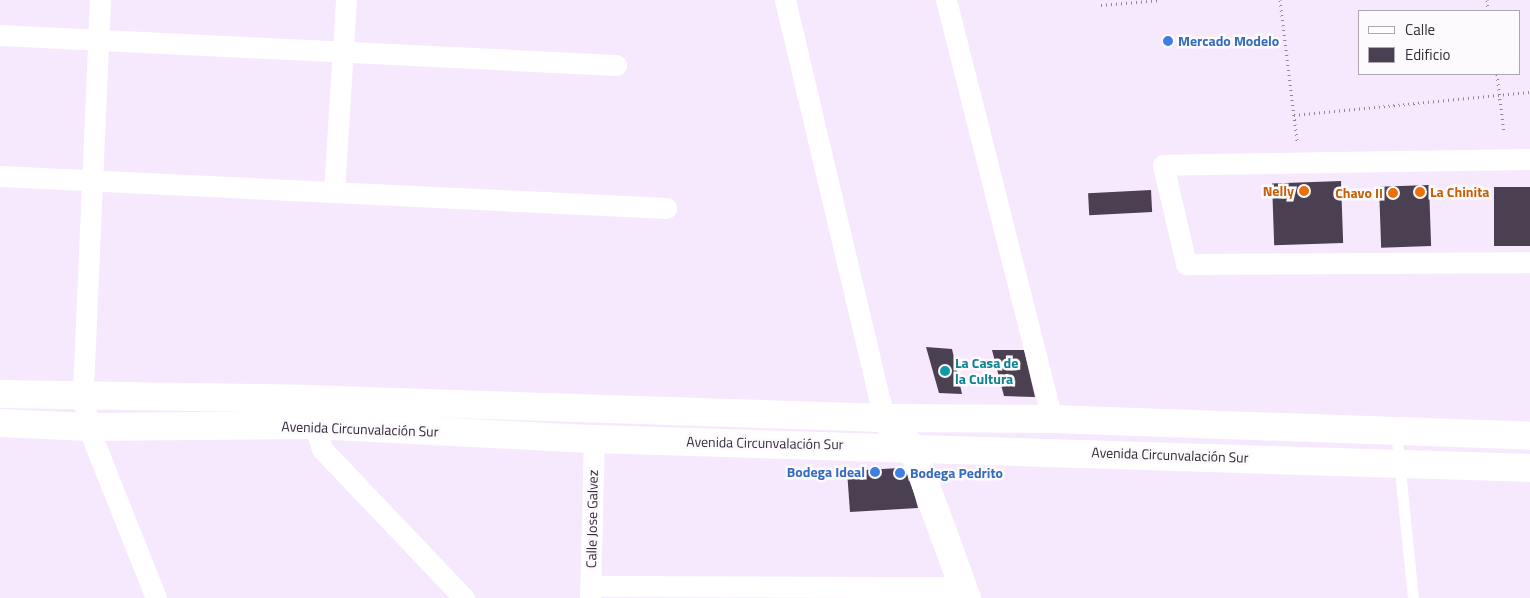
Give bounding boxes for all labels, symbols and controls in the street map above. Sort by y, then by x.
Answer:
legend [1358,10,1520,75]
text: Calle [1405,18,1435,41]
place label: Mercado Modelo [1178,33,1279,49]
marker: Mercado Modelo [1162,35,1174,47]
text: Edificio [1405,43,1450,66]
place label: Nelly [1263,183,1294,199]
place label: La Chinita [1430,184,1489,200]
marker: Nelly [1298,185,1310,197]
place label: Chavo II [1335,185,1383,201]
marker: La Chinita [1414,186,1426,198]
marker: Chavo II [1387,187,1399,199]
place label: La Casa de la Cultura [955,355,1018,388]
marker: La Casa de la Cultura [939,365,951,377]
street label: Avenida Circunvalación Sur [281,418,439,440]
street label: Avenida Circunvalación Sur [686,433,844,453]
street label: Avenida Circunvalación Sur [1091,444,1249,466]
place label: Bodega Ideal [787,464,865,480]
place label: Bodega Pedrito [910,465,1003,481]
marker: Bodega Ideal [869,466,881,478]
marker: Bodega Pedrito [894,467,906,479]
street label: Calle Jose Galvez [583,470,601,568]

